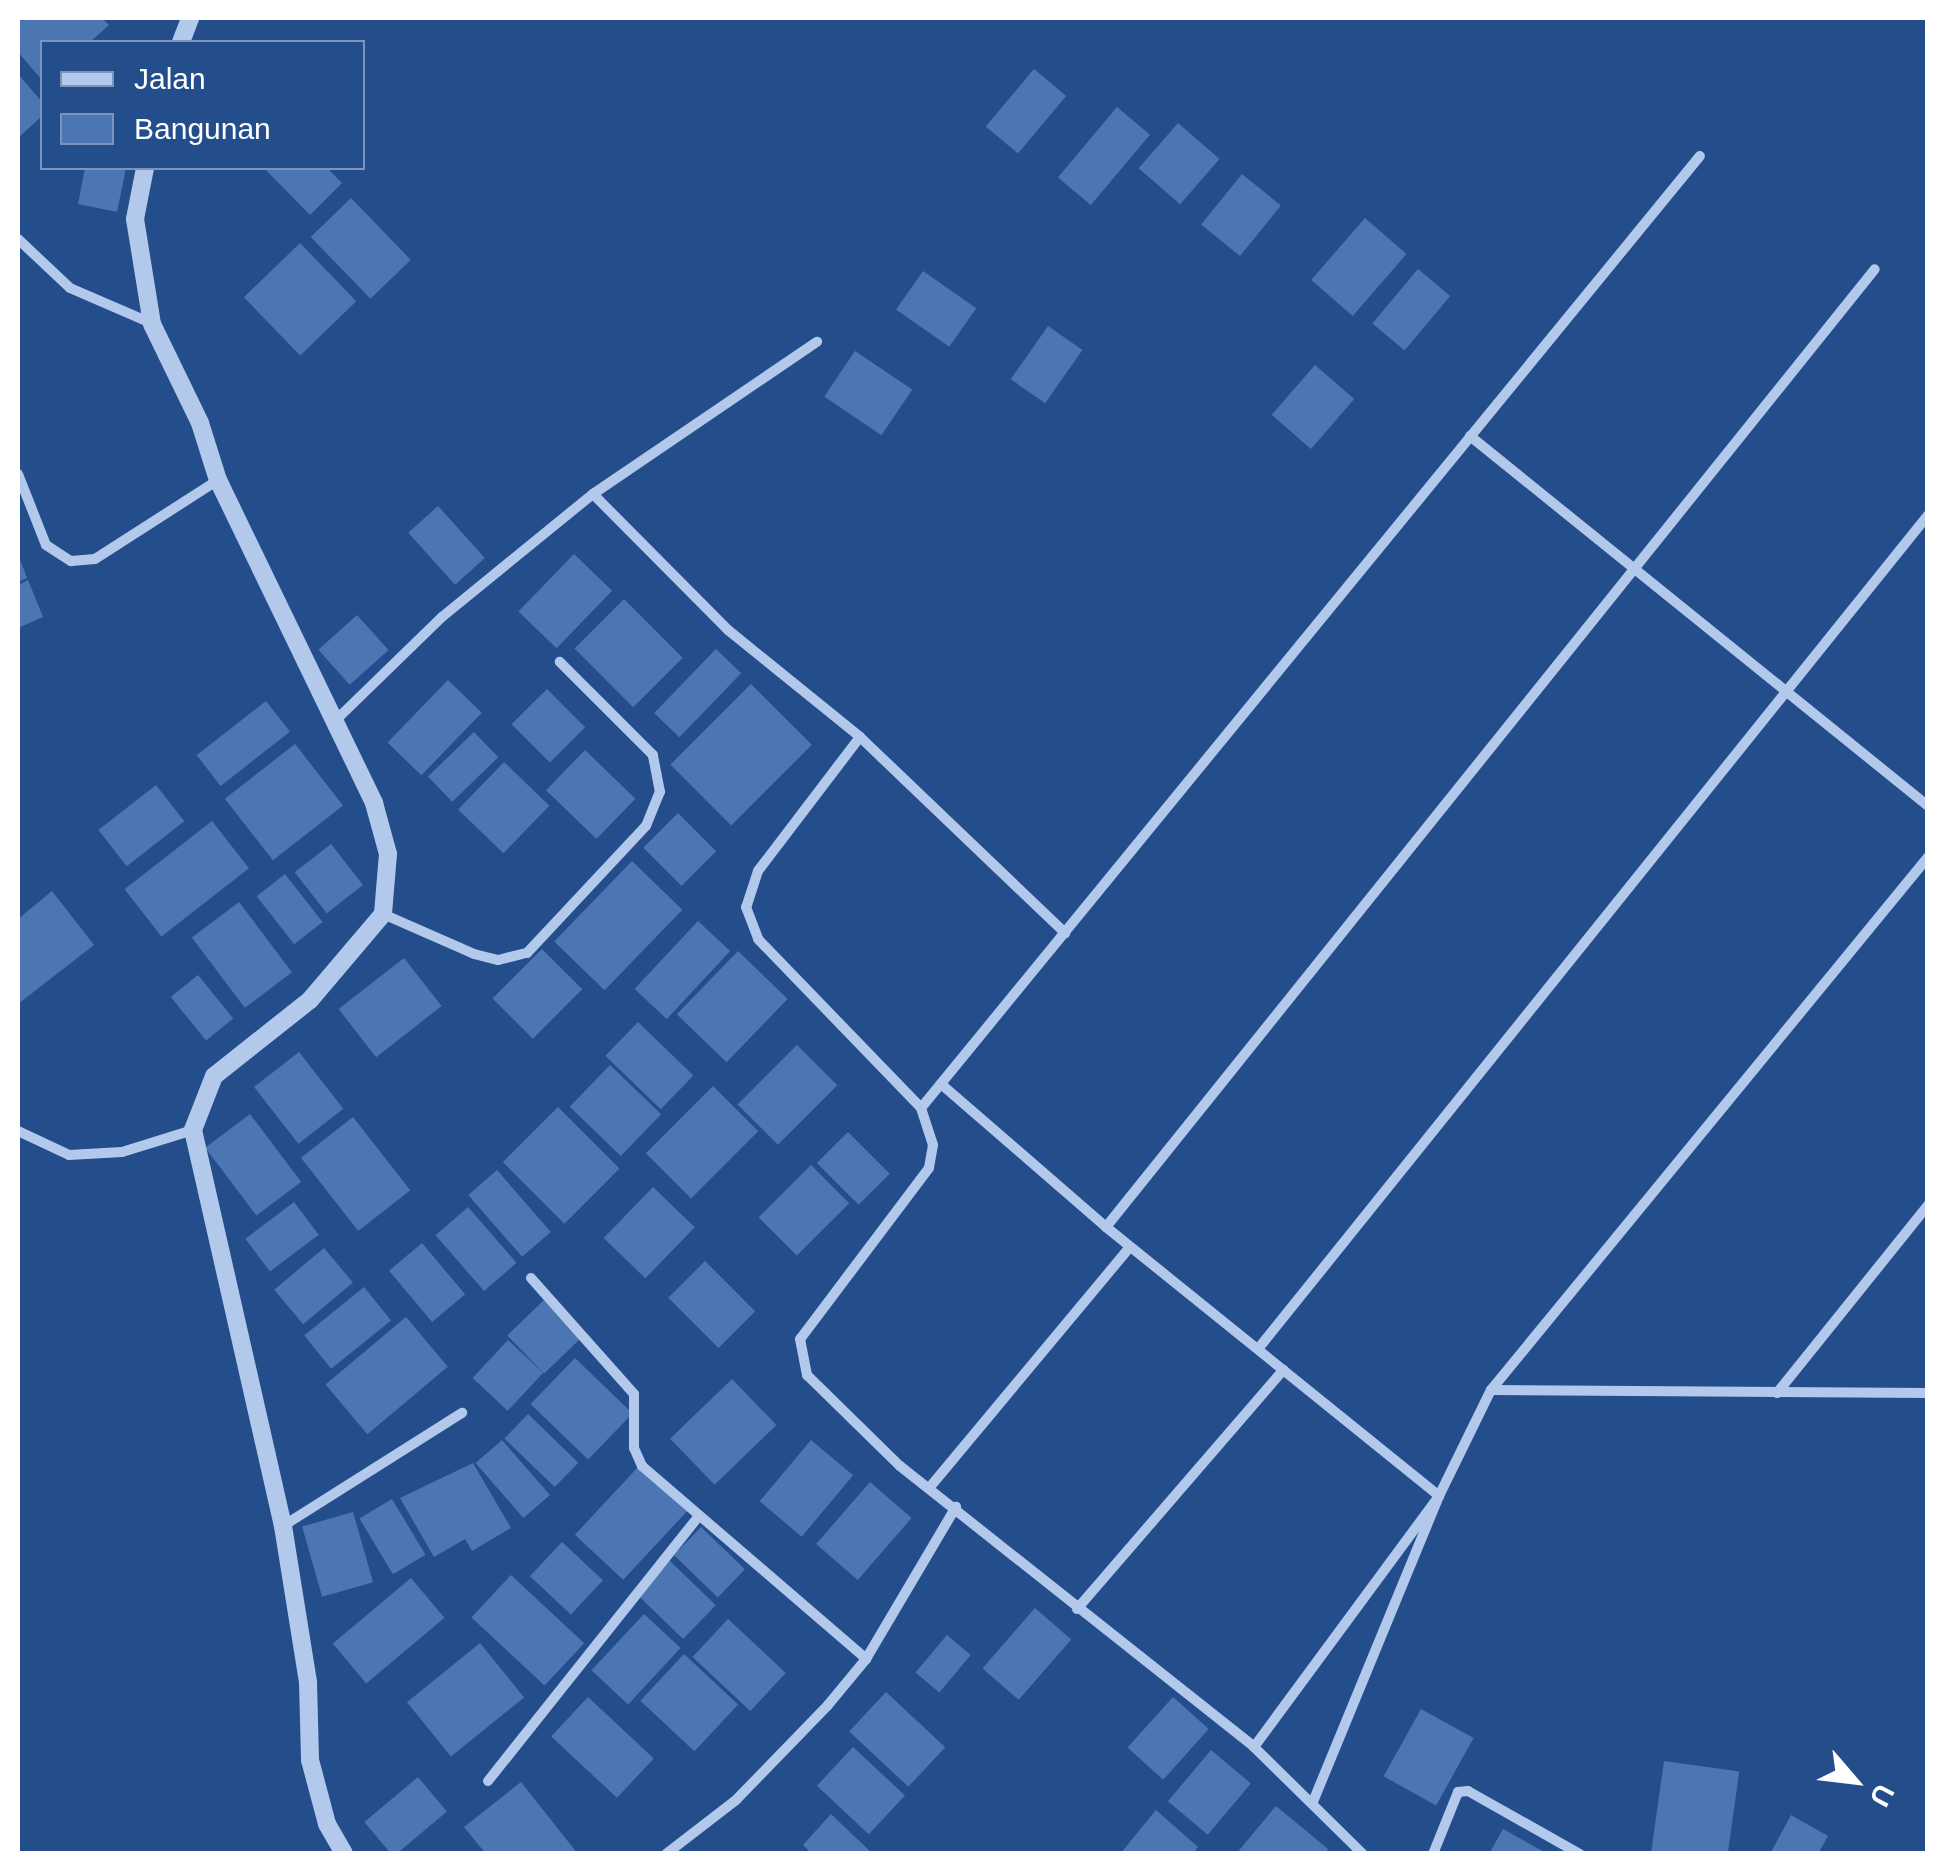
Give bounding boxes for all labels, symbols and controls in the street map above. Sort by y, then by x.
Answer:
legend [40,40,365,170]
text: Jalan [134,62,206,95]
text: Bangunan [134,112,271,145]
north arrow [1805,1731,1905,1831]
text: U [1863,1779,1900,1812]

